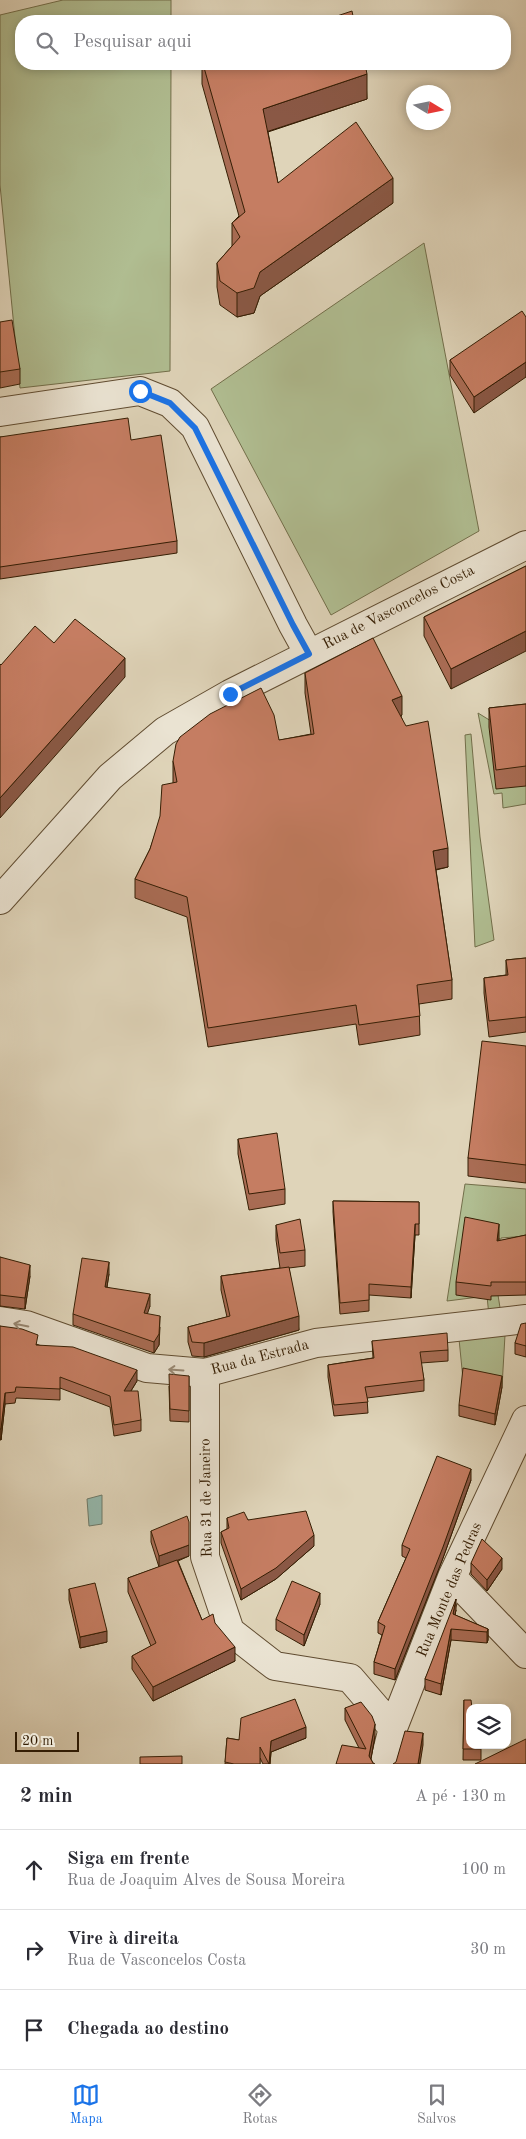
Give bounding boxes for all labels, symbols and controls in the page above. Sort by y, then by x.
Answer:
search box [15,15,511,70]
icon: search [33,29,61,57]
text: Pesquisar aqui [73,33,192,52]
north arrow [406,85,451,130]
route start [129,380,152,403]
street label: Rua de Vasconcelos Costa [321,563,478,653]
route end [219,683,242,706]
one-way arrow [13,1319,29,1329]
street label: Rua da Estrada [209,1338,311,1378]
one-way arrow [168,1366,184,1375]
street label: Rua 31 de Janeiro [198,1438,216,1558]
street label: Rua Monte das Pedras [415,1520,485,1660]
map controls [466,1704,511,1749]
button: layers [466,1704,511,1749]
scale bar [15,1729,79,1752]
text: 20 m [22,1734,53,1748]
text: 2 min [20,1786,73,1807]
text: A pé · 130 m [415,1789,506,1805]
text: Siga em frente [67,1850,190,1869]
icon: ahead [20,1856,48,1884]
text: 100 m [461,1862,506,1878]
text: Rua de Joaquim Alves de Sousa Moreira [67,1873,345,1889]
text: Vire à direita [67,1930,179,1949]
icon: right [20,1936,48,1964]
text: 30 m [470,1942,506,1958]
text: Rua de Vasconcelos Costa [67,1953,246,1969]
icon: arrive [20,2016,48,2044]
text: Chegada ao destino [67,2020,229,2039]
tab: Mapa [70,2081,103,2128]
tab: Rotas [242,2081,277,2128]
tab: Salvos [417,2081,456,2128]

